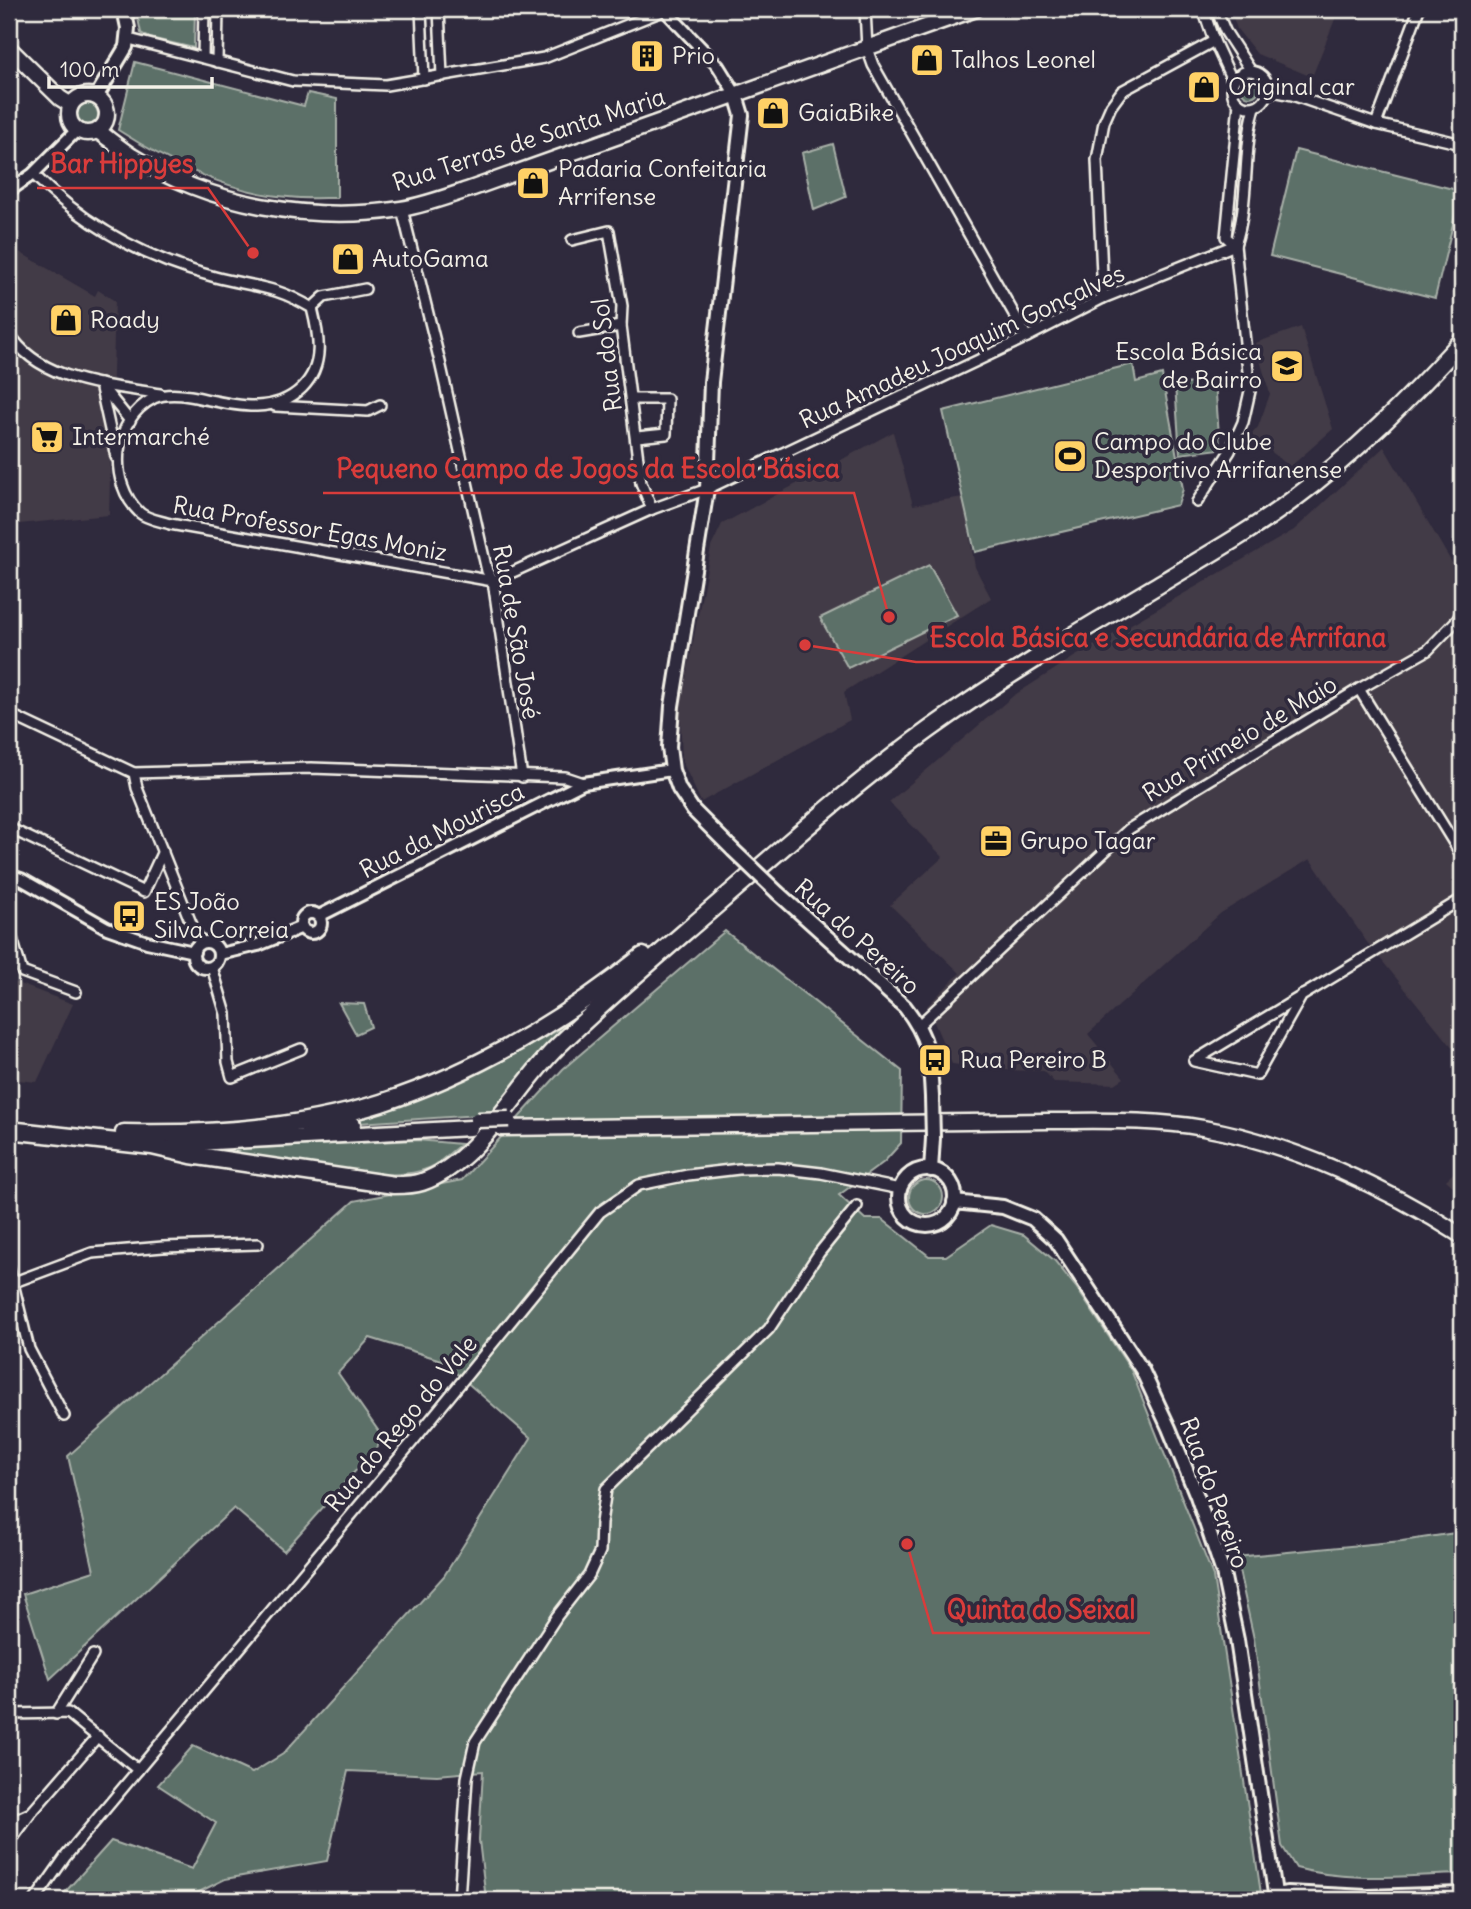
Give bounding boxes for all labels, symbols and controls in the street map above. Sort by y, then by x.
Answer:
building icon: Prio [628,37,666,75]
place label: Prio [672,40,715,70]
shop icon: Talhos Leonel [908,41,946,79]
place label: Talhos Leonel [951,44,1096,74]
scale bar [49,46,212,90]
text: 100 m [60,56,119,83]
shop icon: Original car [1185,68,1223,106]
place label: Original car [1228,71,1355,101]
street label: Rua Terras de Santa Maria [389,81,669,197]
shop icon: GaiaBike [754,94,792,132]
place label: GaiaBike [798,97,894,127]
callout: Bar Hippyes [37,141,208,188]
text: Bar Hippyes [50,147,194,180]
place label: Padaria Confeitaria Arrifense [558,153,767,211]
shop icon: Padaria Confeitaria Arrifense [514,164,552,202]
shop icon: AutoGama [329,240,367,278]
place label: AutoGama [372,243,489,273]
street label: Rua Amadeu Joaquim Gonçalves [794,257,1129,435]
street label: Rua do Sol [584,297,628,414]
shop icon: Roady [47,301,85,339]
place label: Roady [90,304,160,334]
place label: Escola Básica de Bairro [1115,336,1262,394]
school or university icon: Escola Básica de Bairro [1268,347,1306,385]
supermarket icon: Intermarché [28,418,66,456]
place label: Intermarché [72,421,210,451]
place label: Campo do Clube Desportivo Arrifanense [1094,426,1342,484]
sports icon: Campo do Clube Desportivo Arrifanense [1051,437,1089,475]
callout: Pequeno Campo de Jogos da Escola Básica [323,446,854,493]
text: Pequeno Campo de Jogos da Escola Básica [336,452,840,485]
street label: Rua Professor Egas Moniz [171,489,450,567]
street label: Rua de São José [487,542,547,721]
callout: Escola Básica e Secundária de Arrifana [916,615,1401,662]
text: Escola Básica e Secundária de Arrifana [930,621,1387,654]
street label: Rua Primeio de Maio [1137,668,1342,808]
street label: Rua da Mourisca [354,776,529,884]
office icon: Grupo Tagar [977,822,1015,860]
place label: Grupo Tagar [1020,825,1156,855]
street label: Rua do Pereiro [789,872,927,1000]
place label: ES João Silva Correia [154,886,289,944]
bus stop icon: ES João Silva Correia [110,897,148,935]
bus stop icon: Rua Pereiro B [916,1041,954,1079]
place label: Rua Pereiro B [960,1044,1107,1074]
street label: Rua do Rego do Vale [318,1329,483,1518]
street label: Rua do Pereiro [1174,1413,1256,1572]
callout: Quinta do Seixal [933,1586,1150,1633]
text: Quinta do Seixal [947,1593,1135,1626]

